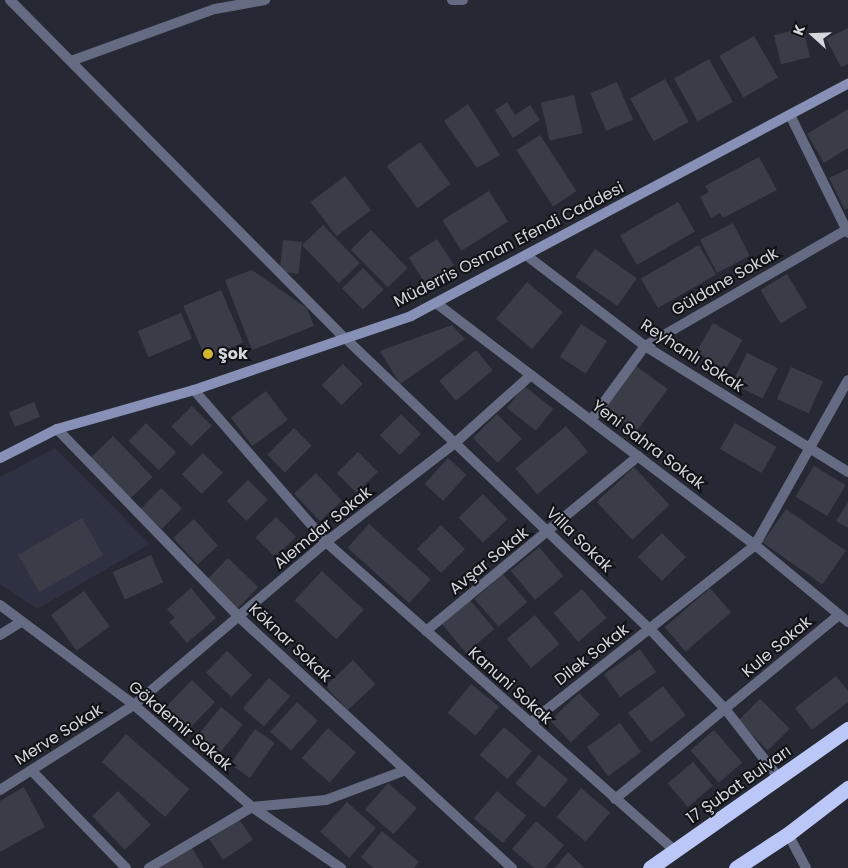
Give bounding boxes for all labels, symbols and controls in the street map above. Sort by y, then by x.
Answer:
north arrow [788,10,838,60]
text: K [788,22,810,38]
street label: Müderris Osman Efendi Caddesi [391,178,627,312]
street label: Güldane Sokak [668,244,782,320]
street label: Reyhanlı Sokak [637,316,747,396]
place label: Şok [218,344,248,364]
marker: Şok [202,348,214,360]
street label: Yeni Sahra Sokak [588,396,708,494]
street label: Alemdar Sokak [270,483,376,573]
street label: Villa Sokak [542,504,616,576]
street label: Avşar Sokak [446,523,532,599]
street label: Köknar Sokak [245,600,335,686]
street label: Kule Sokak [738,612,816,682]
street label: Dilek Sokak [551,620,633,690]
street label: Kanuni Sokak [464,643,556,729]
street label: Gökdemir Sokak [124,677,236,775]
street label: Merve Sokak [12,700,106,770]
street label: 17 Şubat Bulvarı [683,742,795,828]

